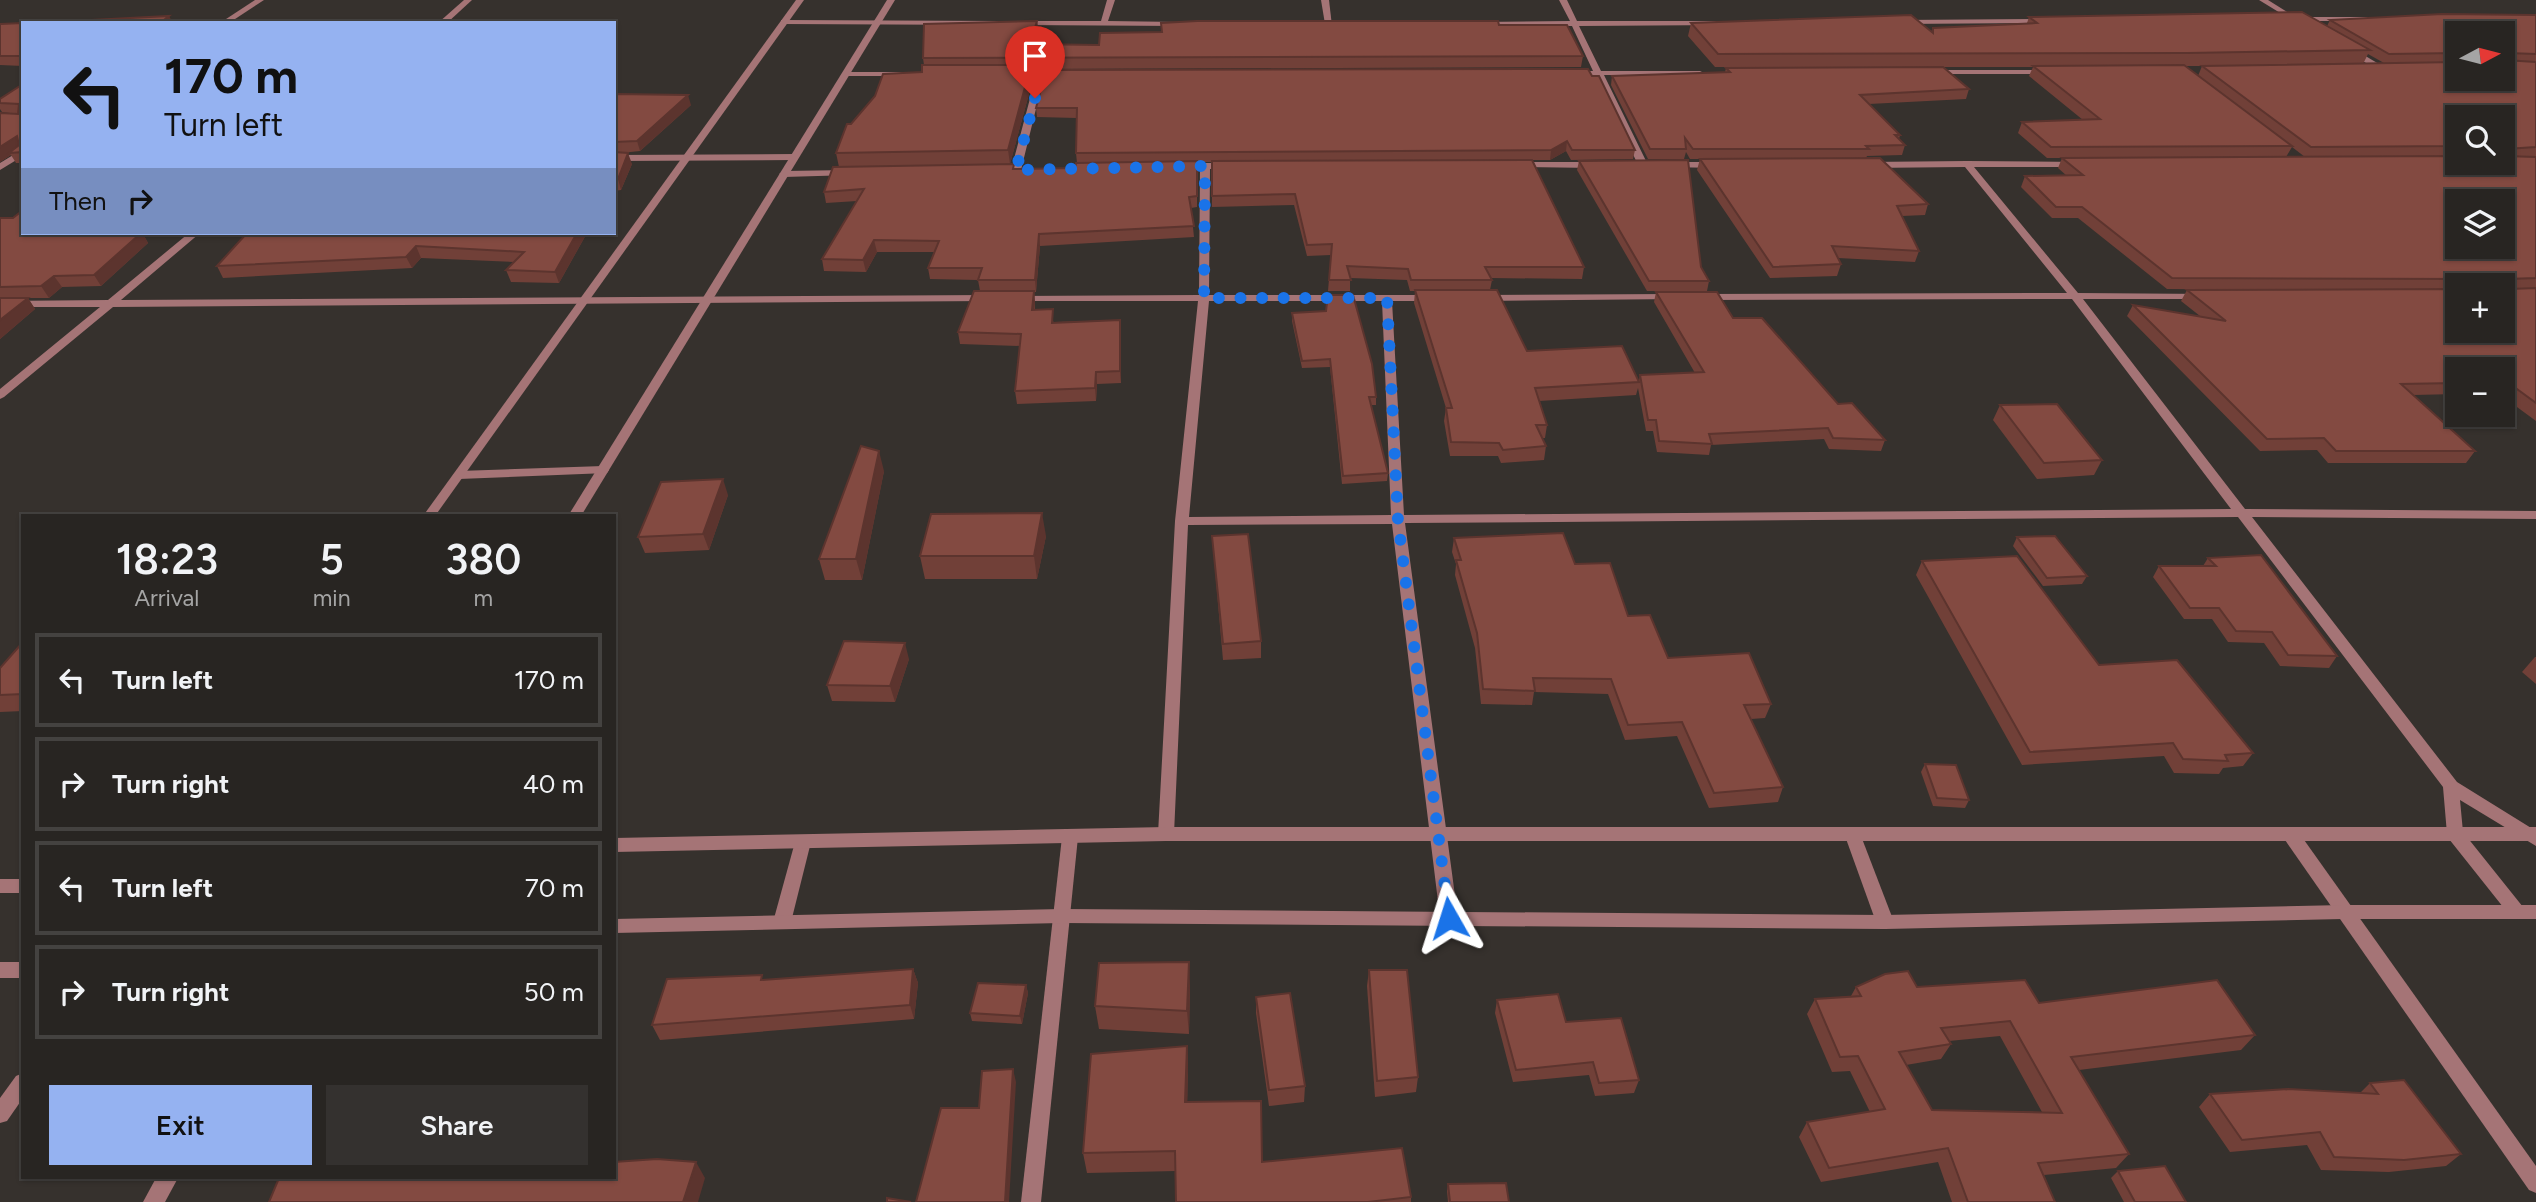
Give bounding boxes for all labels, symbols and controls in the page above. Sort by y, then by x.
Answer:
north arrow [2445,21,2515,91]
map controls [2445,21,2515,427]
pin [1005,26,1065,98]
icon: arrive [1016,37,1054,75]
text: 170 m [164,46,298,105]
icon: left [49,49,140,140]
button: search [2445,105,2515,175]
text: Turn left [164,106,283,144]
icon: right [121,182,159,220]
text: Then [49,185,107,217]
button: layers [2445,189,2515,259]
button: + [2445,273,2515,343]
button: − [2445,357,2515,427]
text: 18:23 [116,534,218,585]
text: 5 [320,534,344,585]
text: 380 [445,534,521,585]
text: Arrival [134,584,199,612]
text: min [313,584,351,612]
text: m [473,584,493,612]
icon: left [53,661,91,699]
text: Turn left [112,664,213,696]
text: 170 m [514,664,584,696]
icon: right [53,765,91,803]
text: Turn right [112,768,229,800]
text: 40 m [523,768,584,800]
icon: left [53,869,91,907]
text: Turn left [112,872,213,904]
text: 70 m [525,872,584,904]
position arrow [1412,881,1486,955]
icon: right [53,973,91,1011]
text: Turn right [112,976,229,1008]
text: 50 m [524,976,584,1008]
button: Exit [49,1085,312,1165]
button: Share [326,1085,588,1165]

